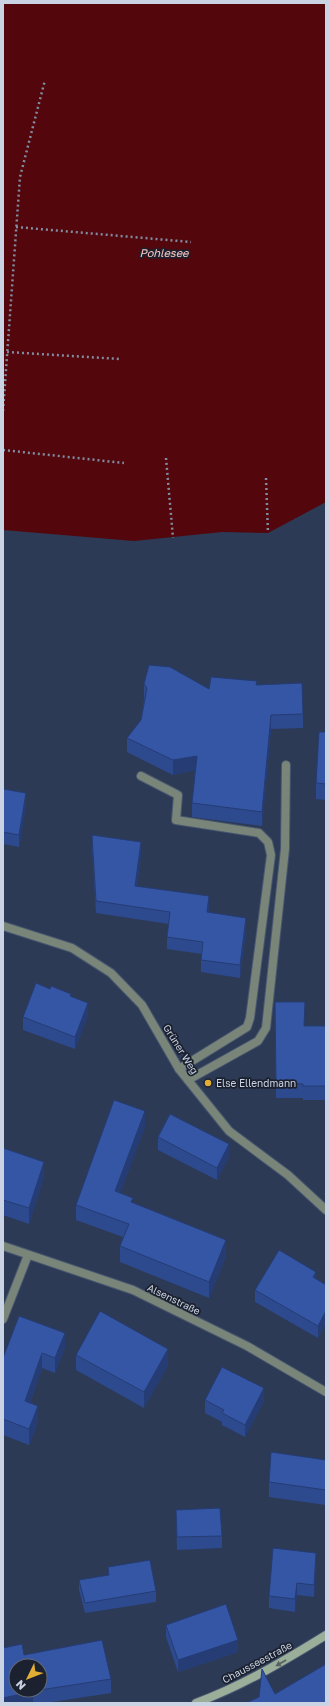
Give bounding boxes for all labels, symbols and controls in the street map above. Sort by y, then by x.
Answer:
water label: Pohlesee [140,246,190,259]
street label: Grüner Weg [161,1022,201,1076]
place label: Else Ellendmann [216,1077,296,1089]
marker: Else Ellendmann [203,1078,213,1088]
street label: Alsenstraße [146,1281,203,1317]
street label: Chausseestraße [220,1638,294,1685]
north arrow [8,1658,48,1698]
one-way arrow [275,1659,287,1666]
text: N [13,1678,28,1693]

